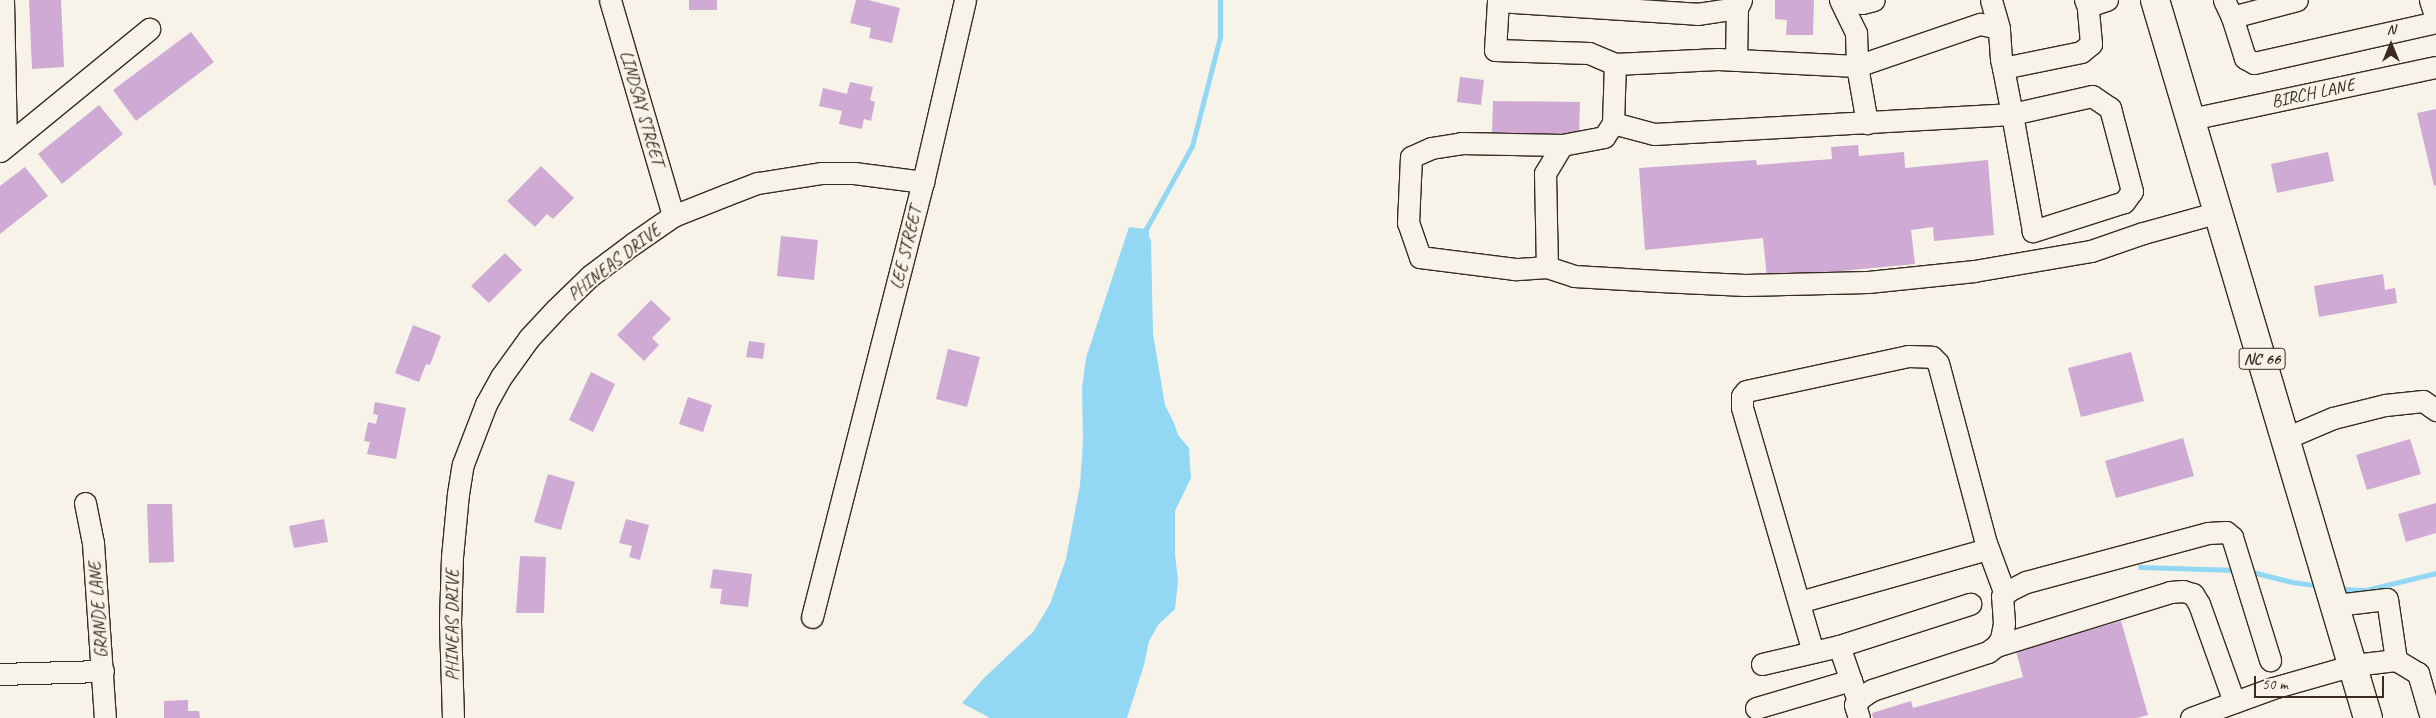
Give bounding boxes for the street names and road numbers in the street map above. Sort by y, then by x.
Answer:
street label: LINDSAY STREET [615,48,669,168]
street label: BIRCH LANE [2269,74,2357,112]
street label: LEE STREET [885,205,927,291]
street label: PHINEAS DRIVE [563,219,665,305]
road number: NC 66 [2238,346,2286,372]
street label: GRANDE LANE [84,561,112,659]
street label: PHINEAS DRIVE [441,569,463,681]

